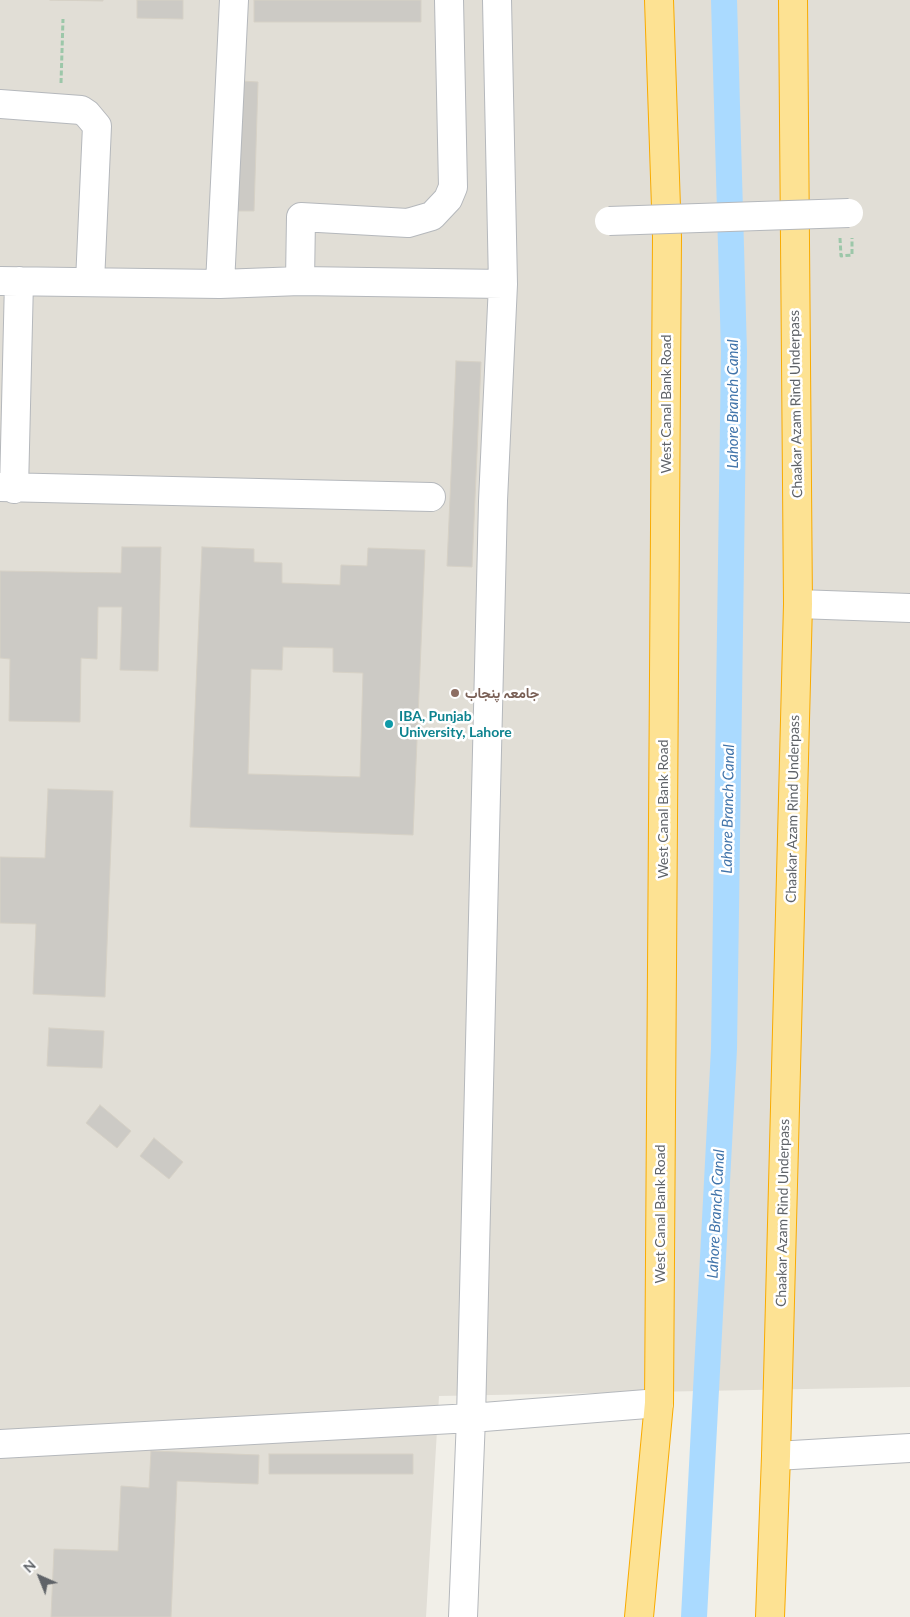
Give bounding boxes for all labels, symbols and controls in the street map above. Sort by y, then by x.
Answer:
street label: Chaakar Azam Rind Underpass [786,310,806,498]
street label: West Canal Bank Road [658,334,674,474]
water label: Lahore Branch Canal [724,339,742,469]
place label: جامعہ پنجاب [465,685,539,701]
marker: جامعہ پنجاب [449,687,461,699]
place label: IBA, Punjab University, Lahore [399,708,512,740]
street label: Chaakar Azam Rind Underpass [783,715,803,903]
marker: IBA, Punjab University, Lahore [383,718,395,730]
street label: West Canal Bank Road [655,739,671,879]
water label: Lahore Branch Canal [718,744,738,874]
street label: Chaakar Azam Rind Underpass [773,1119,793,1307]
street label: West Canal Bank Road [652,1144,668,1284]
water label: Lahore Branch Canal [704,1149,728,1279]
north arrow [15,1552,65,1602]
text: N [19,1556,39,1576]

